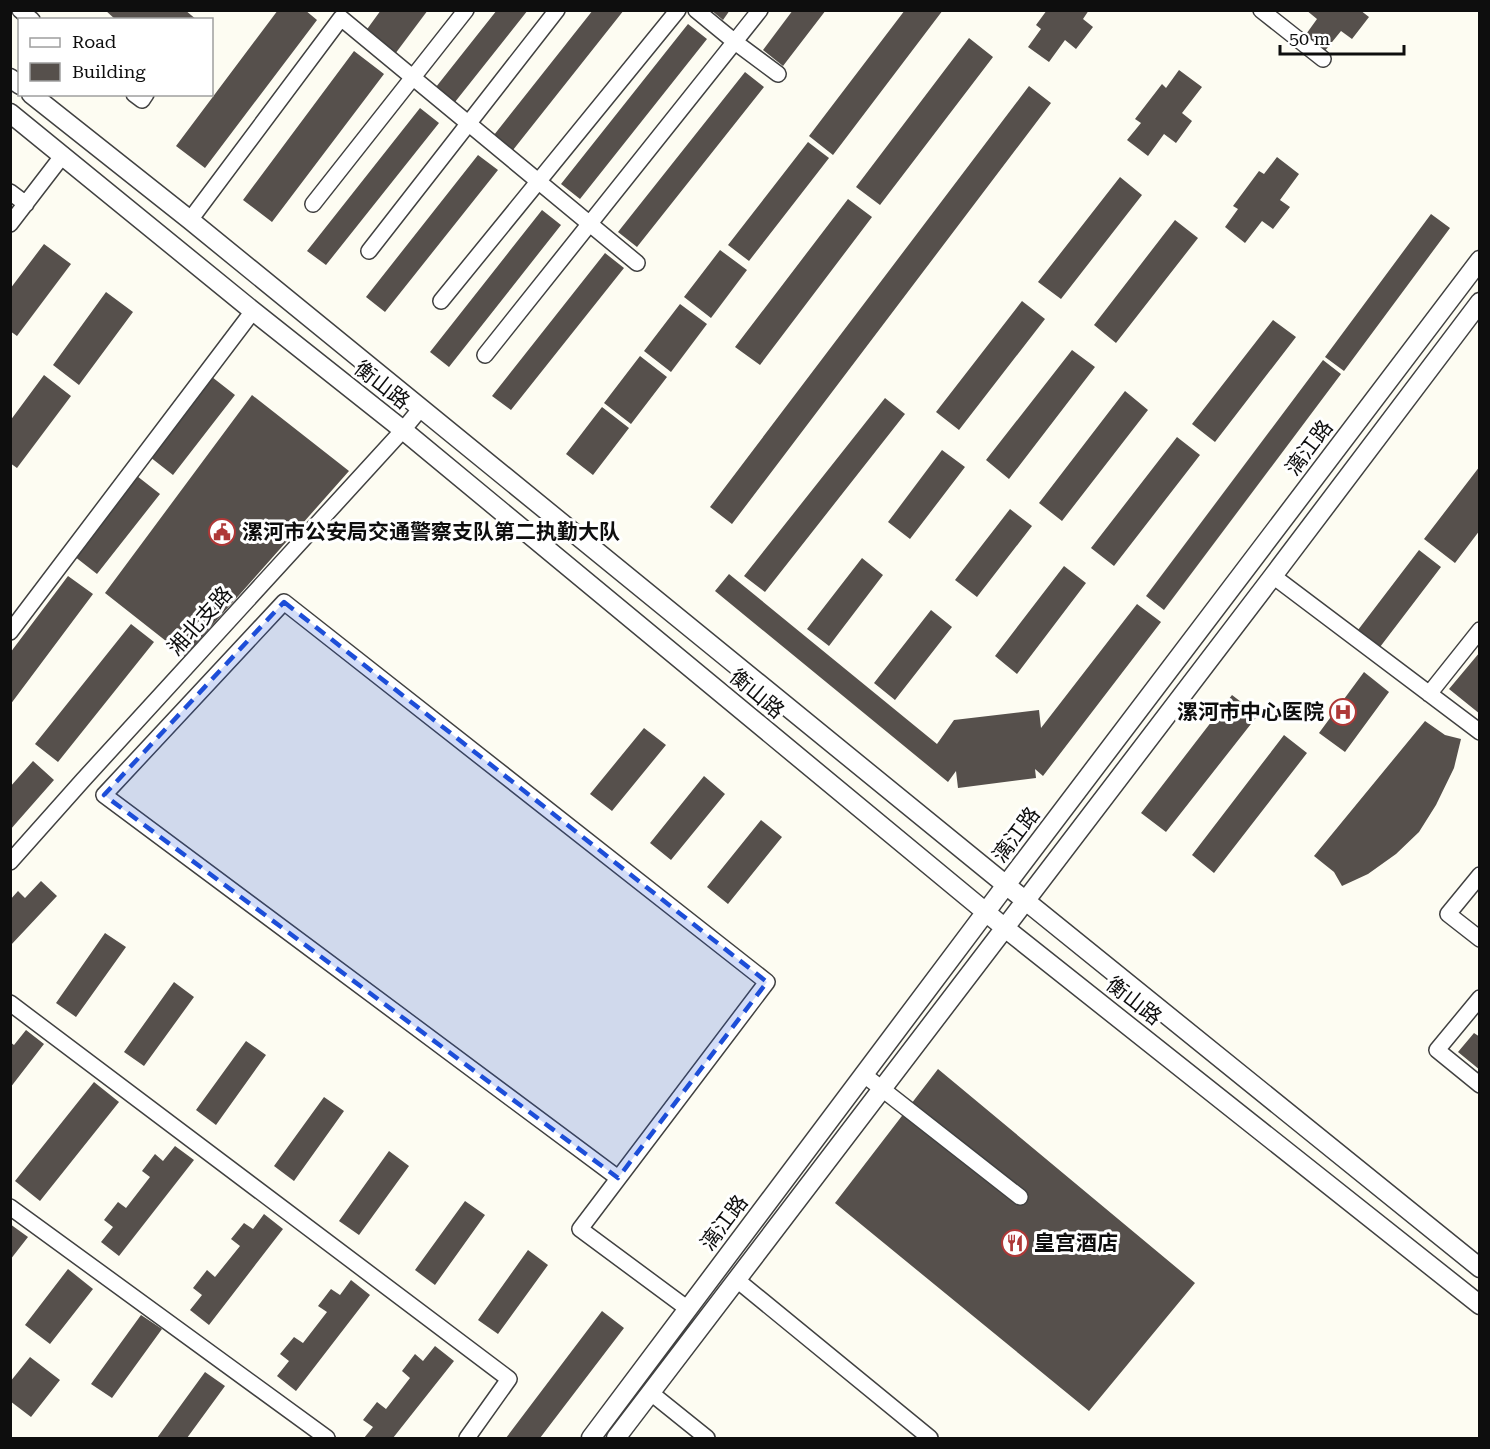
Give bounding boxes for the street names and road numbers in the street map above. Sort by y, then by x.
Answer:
street label: 衡山路 [350,356,414,414]
street label: 漓江路 [1280,416,1338,480]
street label: 湘北支路 [163,582,237,660]
street label: 衡山路 [725,665,789,723]
street label: 漓江路 [987,803,1045,867]
street label: 衡山路 [1102,972,1166,1030]
street label: 漓江路 [695,1191,753,1255]

